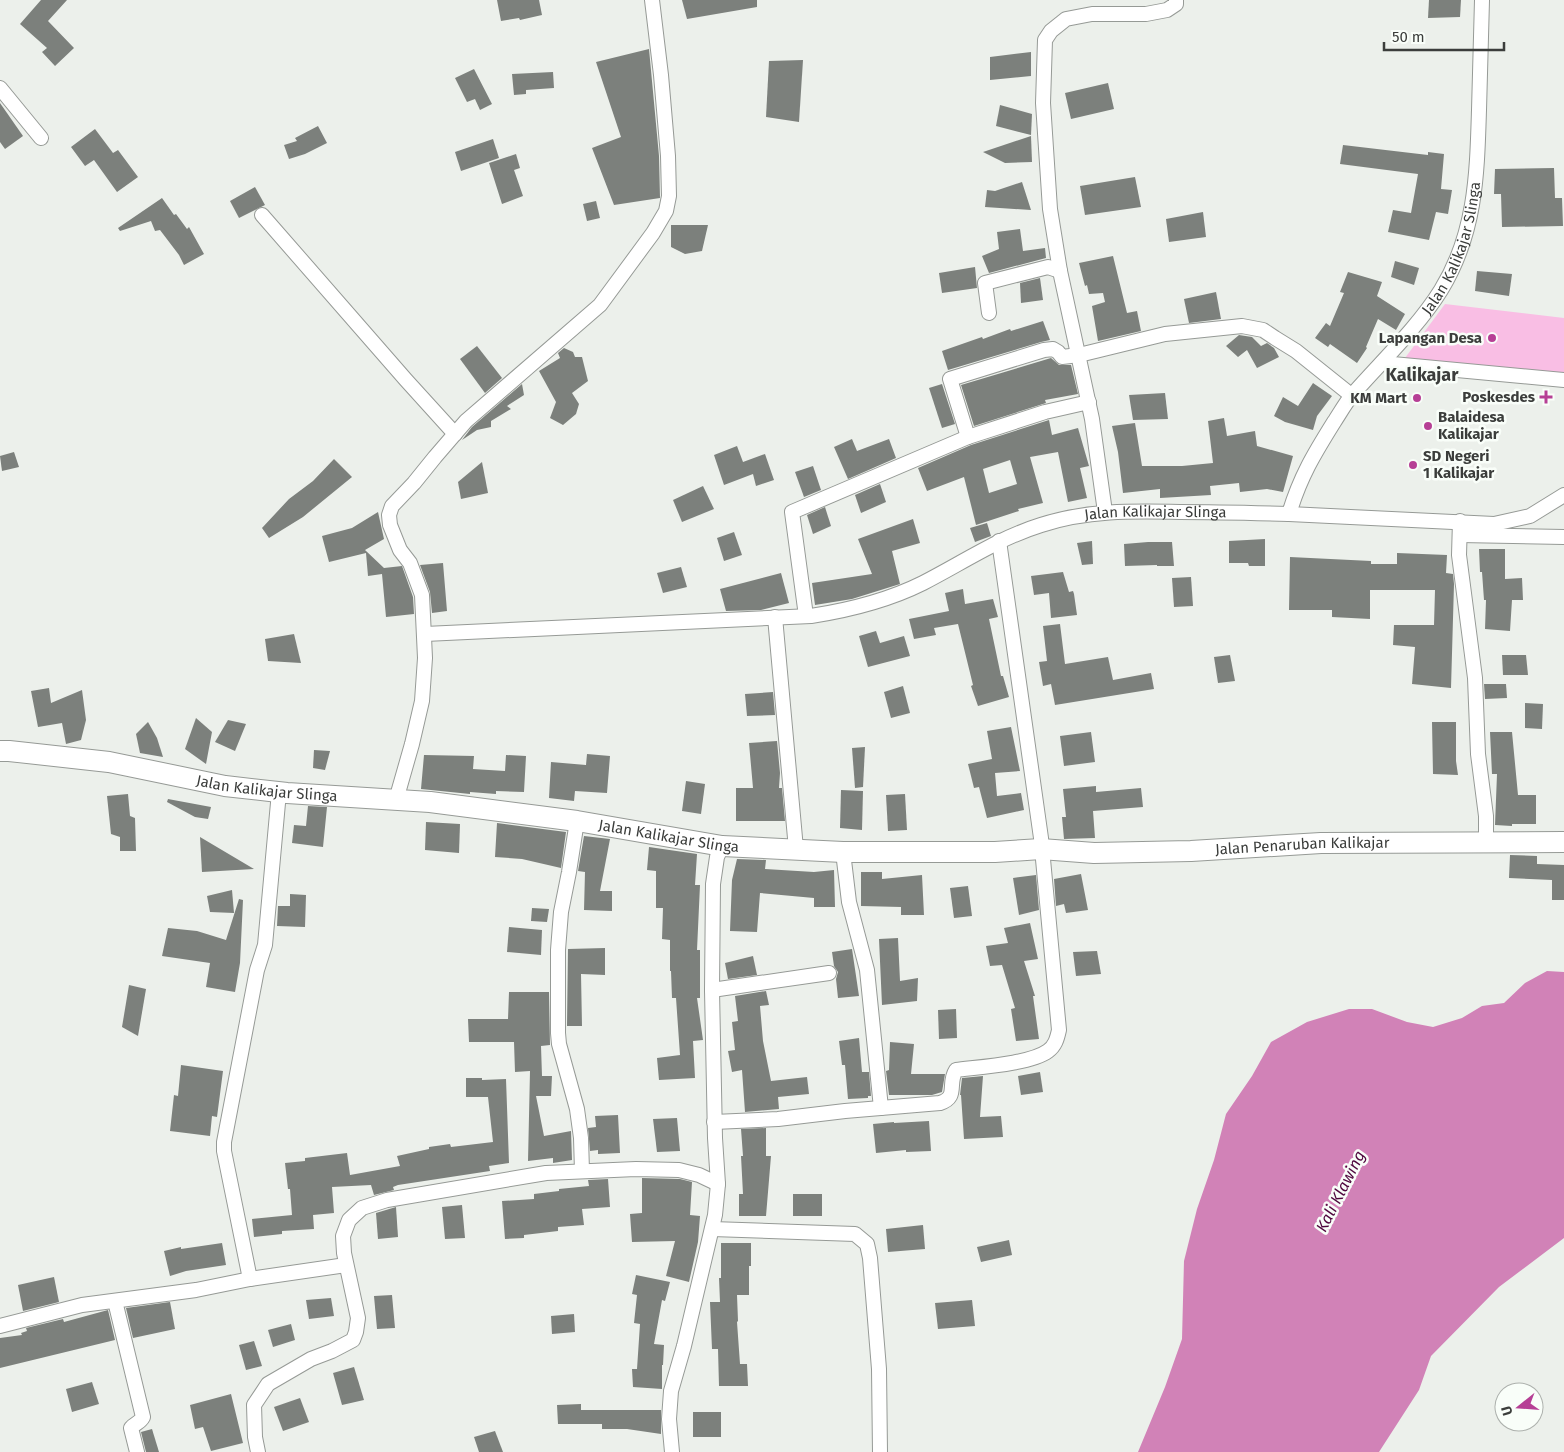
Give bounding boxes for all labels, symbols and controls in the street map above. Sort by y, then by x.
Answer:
scale bar [1384,20,1504,52]
text: 50 m [1392,28,1425,46]
street label: Jalan Kalikajar Slinga [1418,181,1484,318]
place label: Lapangan Desa [1379,329,1482,347]
marker: Lapangan Desa [1486,332,1498,344]
district label: Kalikajar [1386,364,1459,386]
place label: Poskesdes [1462,388,1535,406]
place label: KM Mart [1350,389,1407,407]
marker: Poskesdes [1539,390,1553,404]
marker: KM Mart [1411,392,1423,404]
place label: Balaidesa Kalikajar [1438,408,1505,443]
marker: Balaidesa Kalikajar [1422,420,1434,432]
place label: SD Negeri 1 Kalikajar [1423,447,1495,482]
marker: SD Negeri 1 Kalikajar [1407,459,1419,471]
street label: Jalan Kalikajar Slinga [1083,502,1227,524]
street label: Jalan Kalikajar Slinga [195,771,338,805]
street label: Jalan Kalikajar Slinga [597,816,739,856]
street label: Jalan Penaruban Kalikajar [1215,834,1390,858]
water label: Kali Klawing [1312,1147,1369,1235]
north arrow [1494,1382,1544,1432]
text: U [1498,1404,1517,1418]

